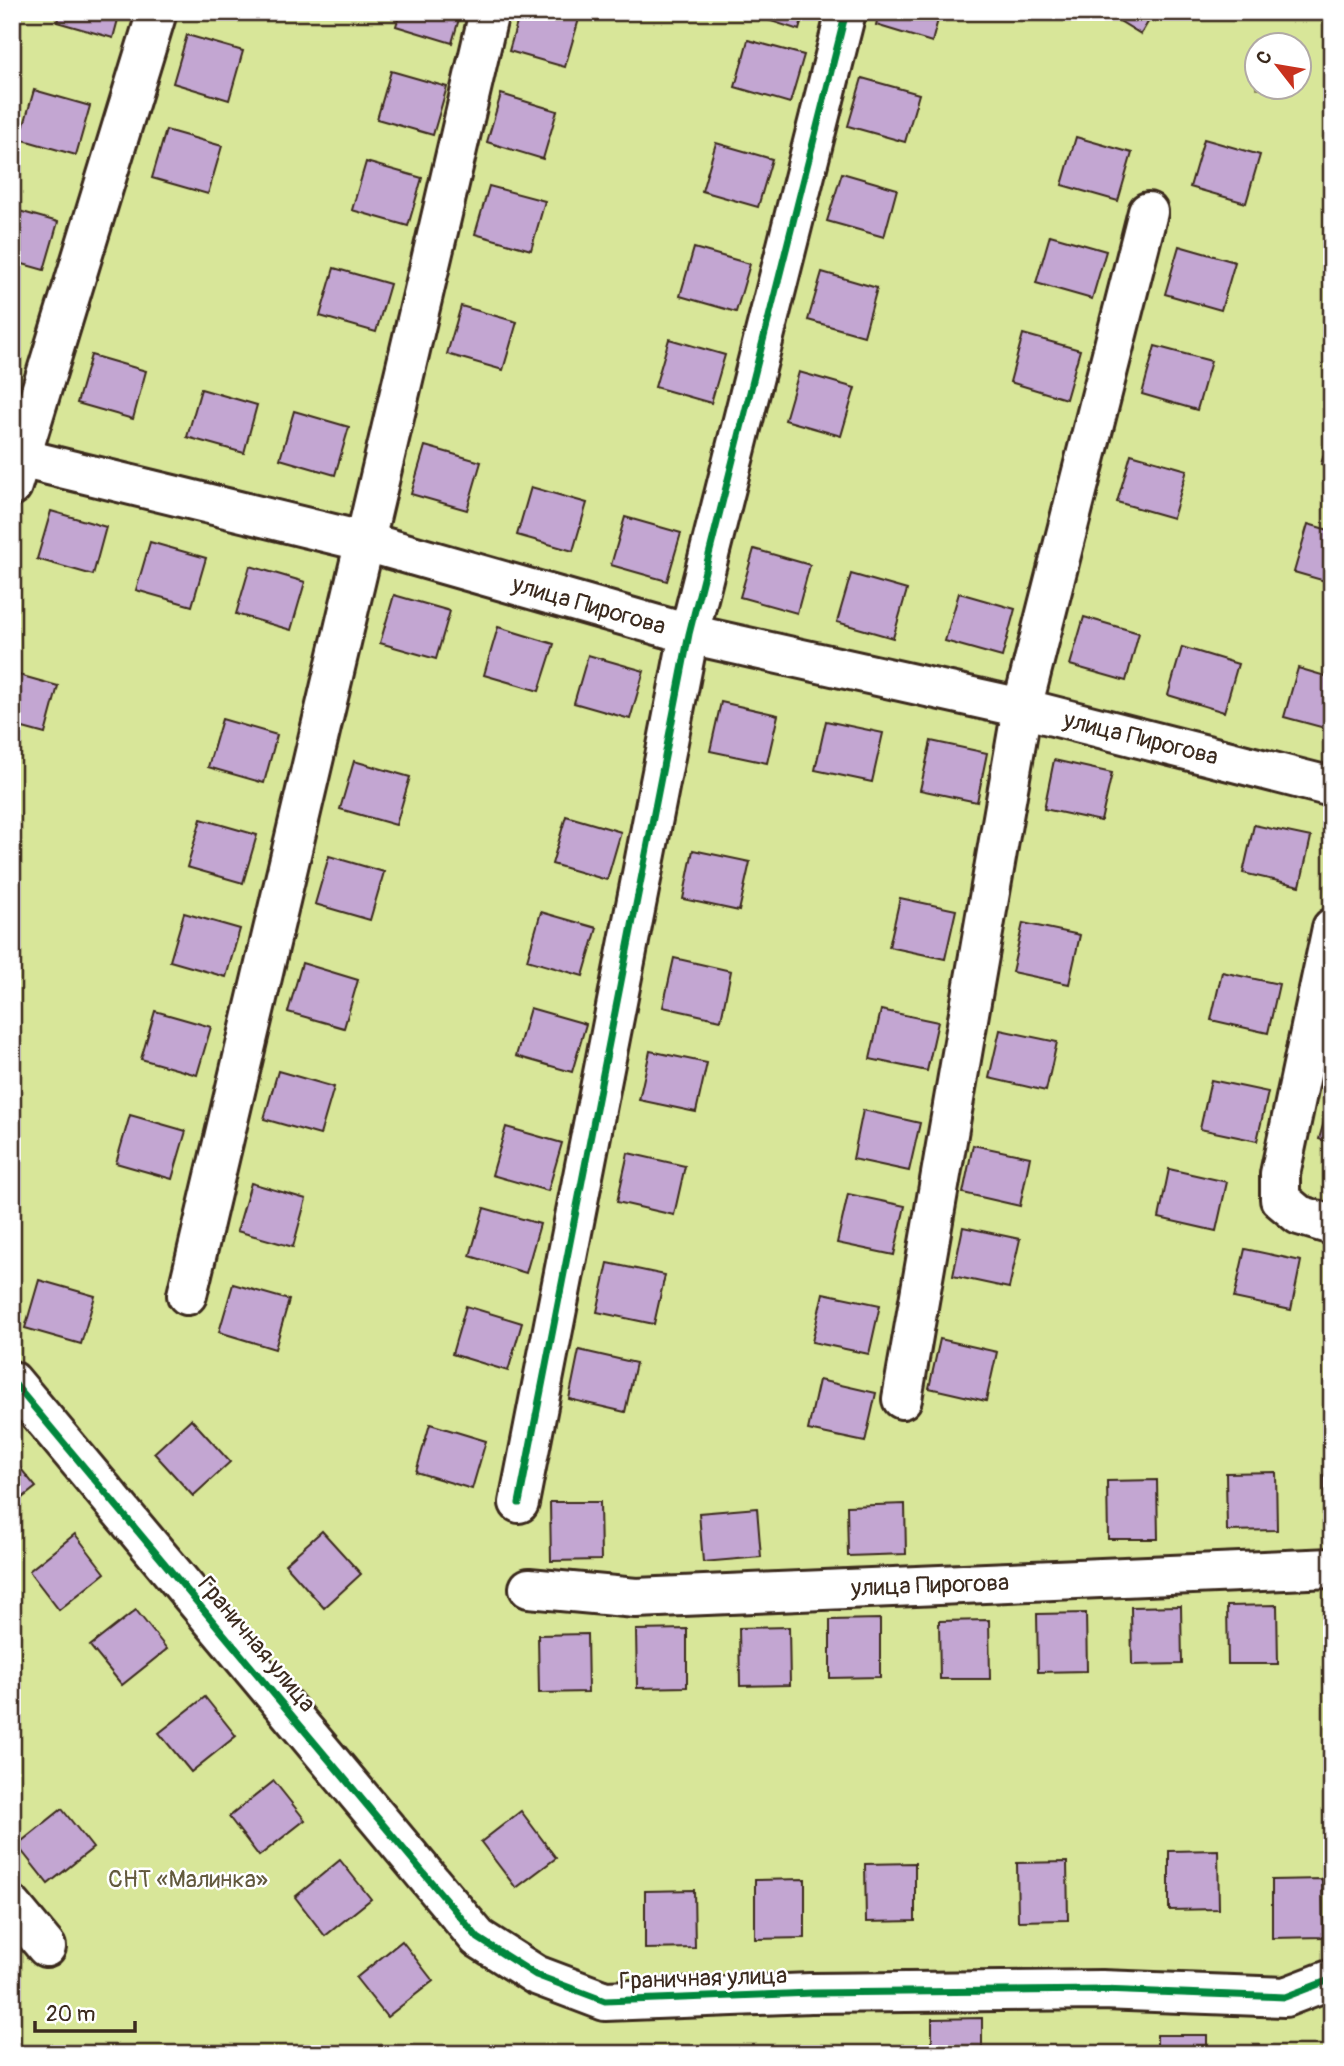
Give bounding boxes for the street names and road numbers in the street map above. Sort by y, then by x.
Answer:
street label: улица Пирогова [508,569,669,641]
street label: улица Пирогова [1060,705,1221,772]
street label: улица Пирогова [849,1568,1010,1603]
street label: Граничная улица [191,1571,322,1718]
street label: Граничная улица [618,1961,788,1996]

